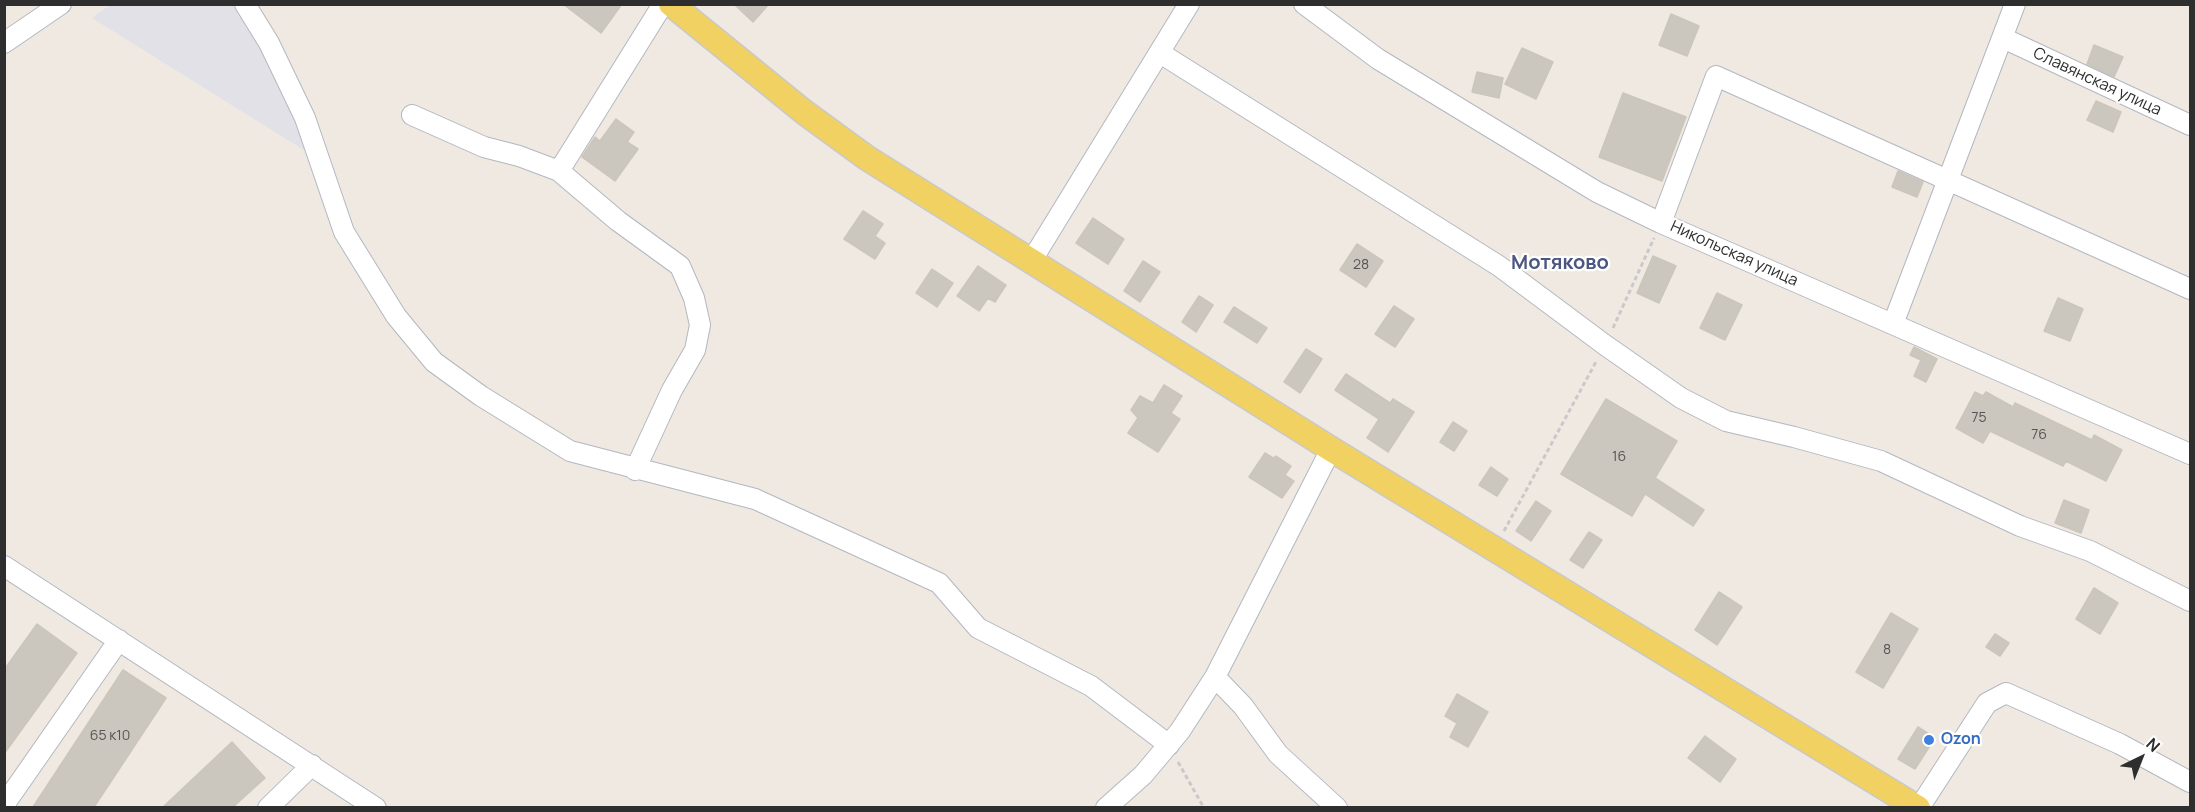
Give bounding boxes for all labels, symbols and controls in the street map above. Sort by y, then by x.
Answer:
street label: Славянская улица [2030,44,2164,120]
street label: Никольская улица [1667,217,1801,291]
district label: Мотяково [1511,251,1609,275]
house number: 28 [1353,257,1369,273]
house number: 75 [1971,410,1987,426]
house number: 76 [2031,427,2047,443]
house number: 16 [1612,449,1626,465]
house number: 8 [1883,642,1891,658]
house number: 65 к10 [90,728,130,744]
north arrow [2111,728,2171,788]
place label: Ozon [1941,730,1981,750]
marker: Ozon [1922,733,1936,747]
text: N [2142,733,2165,757]

